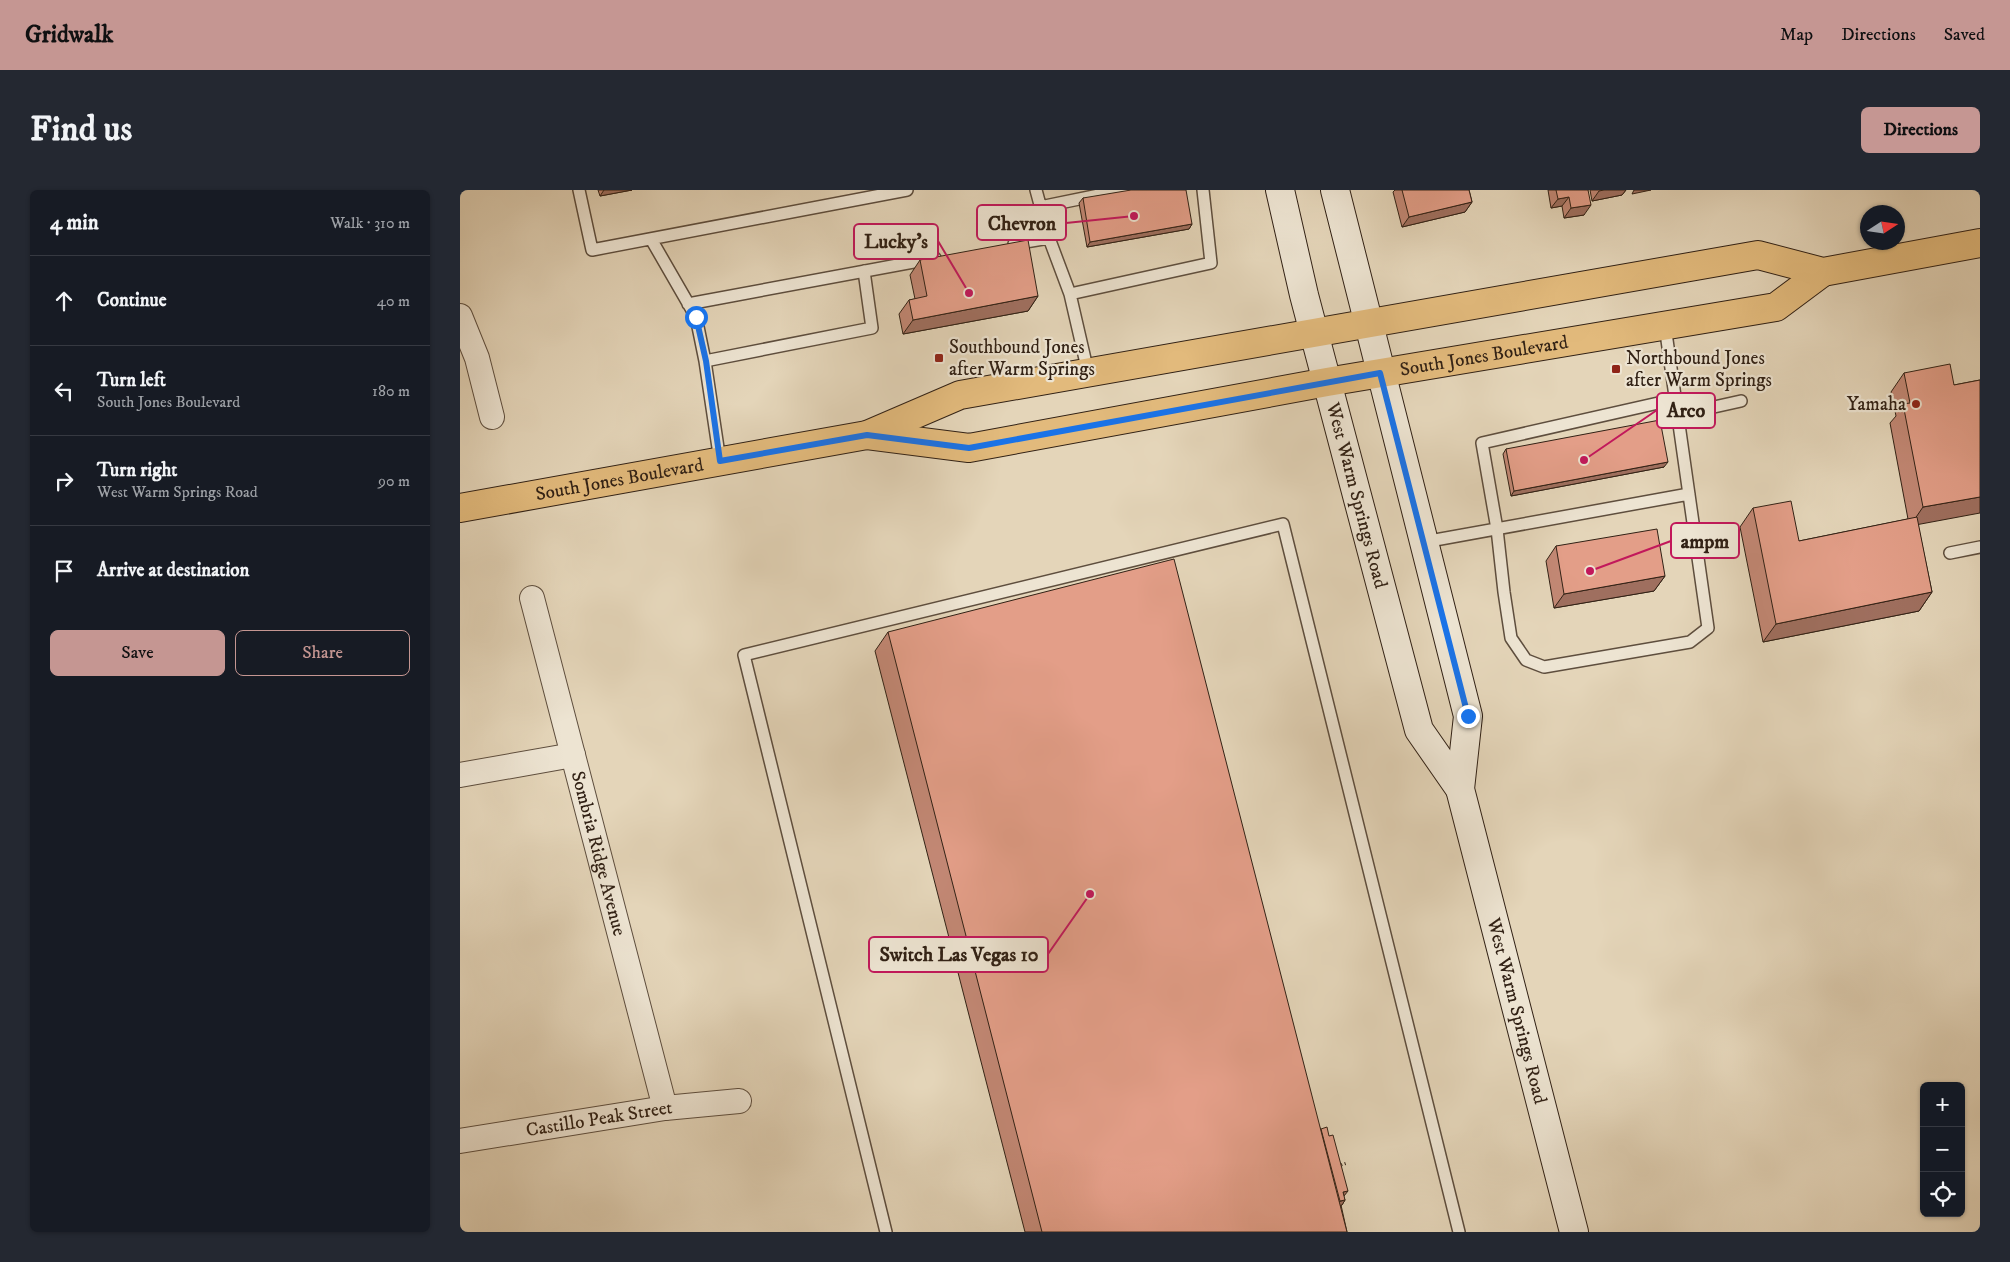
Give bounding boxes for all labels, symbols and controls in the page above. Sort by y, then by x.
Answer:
text: Gridwalk [25,20,113,50]
text: Map [1780,24,1813,46]
text: Directions [1841,24,1916,46]
text: Saved [1944,24,1985,46]
button: Directions [1861,107,1980,153]
text: Find us [30,108,132,152]
callout: Chevron [977,205,1066,240]
north arrow [1860,205,1905,250]
text: 4 min [50,210,99,236]
text: Chevron [988,212,1057,237]
text: Walk · 310 m [330,213,410,233]
callout: Lucky's [854,224,938,259]
text: Lucky's [864,230,928,255]
icon: ahead [50,287,78,315]
text: Continue [97,289,167,312]
text: 40 m [377,291,410,311]
route start [685,306,708,329]
street label: South Jones Boulevard [1398,330,1570,381]
place label: Southbound Jones after Warm Springs [949,336,1095,381]
place label: Northbound Jones after Warm Springs [1626,347,1772,392]
marker: Southbound Jones after Warm Springs [933,352,945,364]
marker: Northbound Jones after Warm Springs [1610,363,1622,375]
text: Turn left [97,369,166,392]
icon: left [50,377,78,405]
text: 180 m [372,381,410,401]
text: South Jones Boulevard [97,392,240,412]
callout: Arco [1657,393,1715,428]
place label: Yamaha [1847,393,1906,416]
marker: Yamaha [1910,398,1922,410]
street label: West Warm Springs Road [1321,399,1393,591]
text: Arco [1666,399,1705,424]
street label: South Jones Boulevard [534,453,706,506]
text: Turn right [97,459,177,482]
icon: right [50,467,78,495]
text: 90 m [378,471,410,491]
text: West Warm Springs Road [97,482,258,502]
callout: ampm [1671,523,1739,558]
text: ampm [1681,530,1729,555]
icon: arrive [50,557,78,585]
text: Arrive at destination [97,559,249,582]
button: Save [50,630,225,676]
button: Share [235,630,410,676]
route end [1457,705,1480,728]
street label: Sombria Ridge Avenue [566,769,631,938]
street label: West Warm Springs Road [1482,914,1552,1107]
callout: Switch Las Vegas 10 [869,937,1048,972]
text: Switch Las Vegas 10 [880,943,1039,968]
map controls [1920,1082,1965,1217]
button: + [1920,1082,1965,1127]
street label: Castillo Peak Street [524,1096,673,1142]
button: − [1920,1127,1965,1172]
button: locate [1920,1172,1965,1217]

